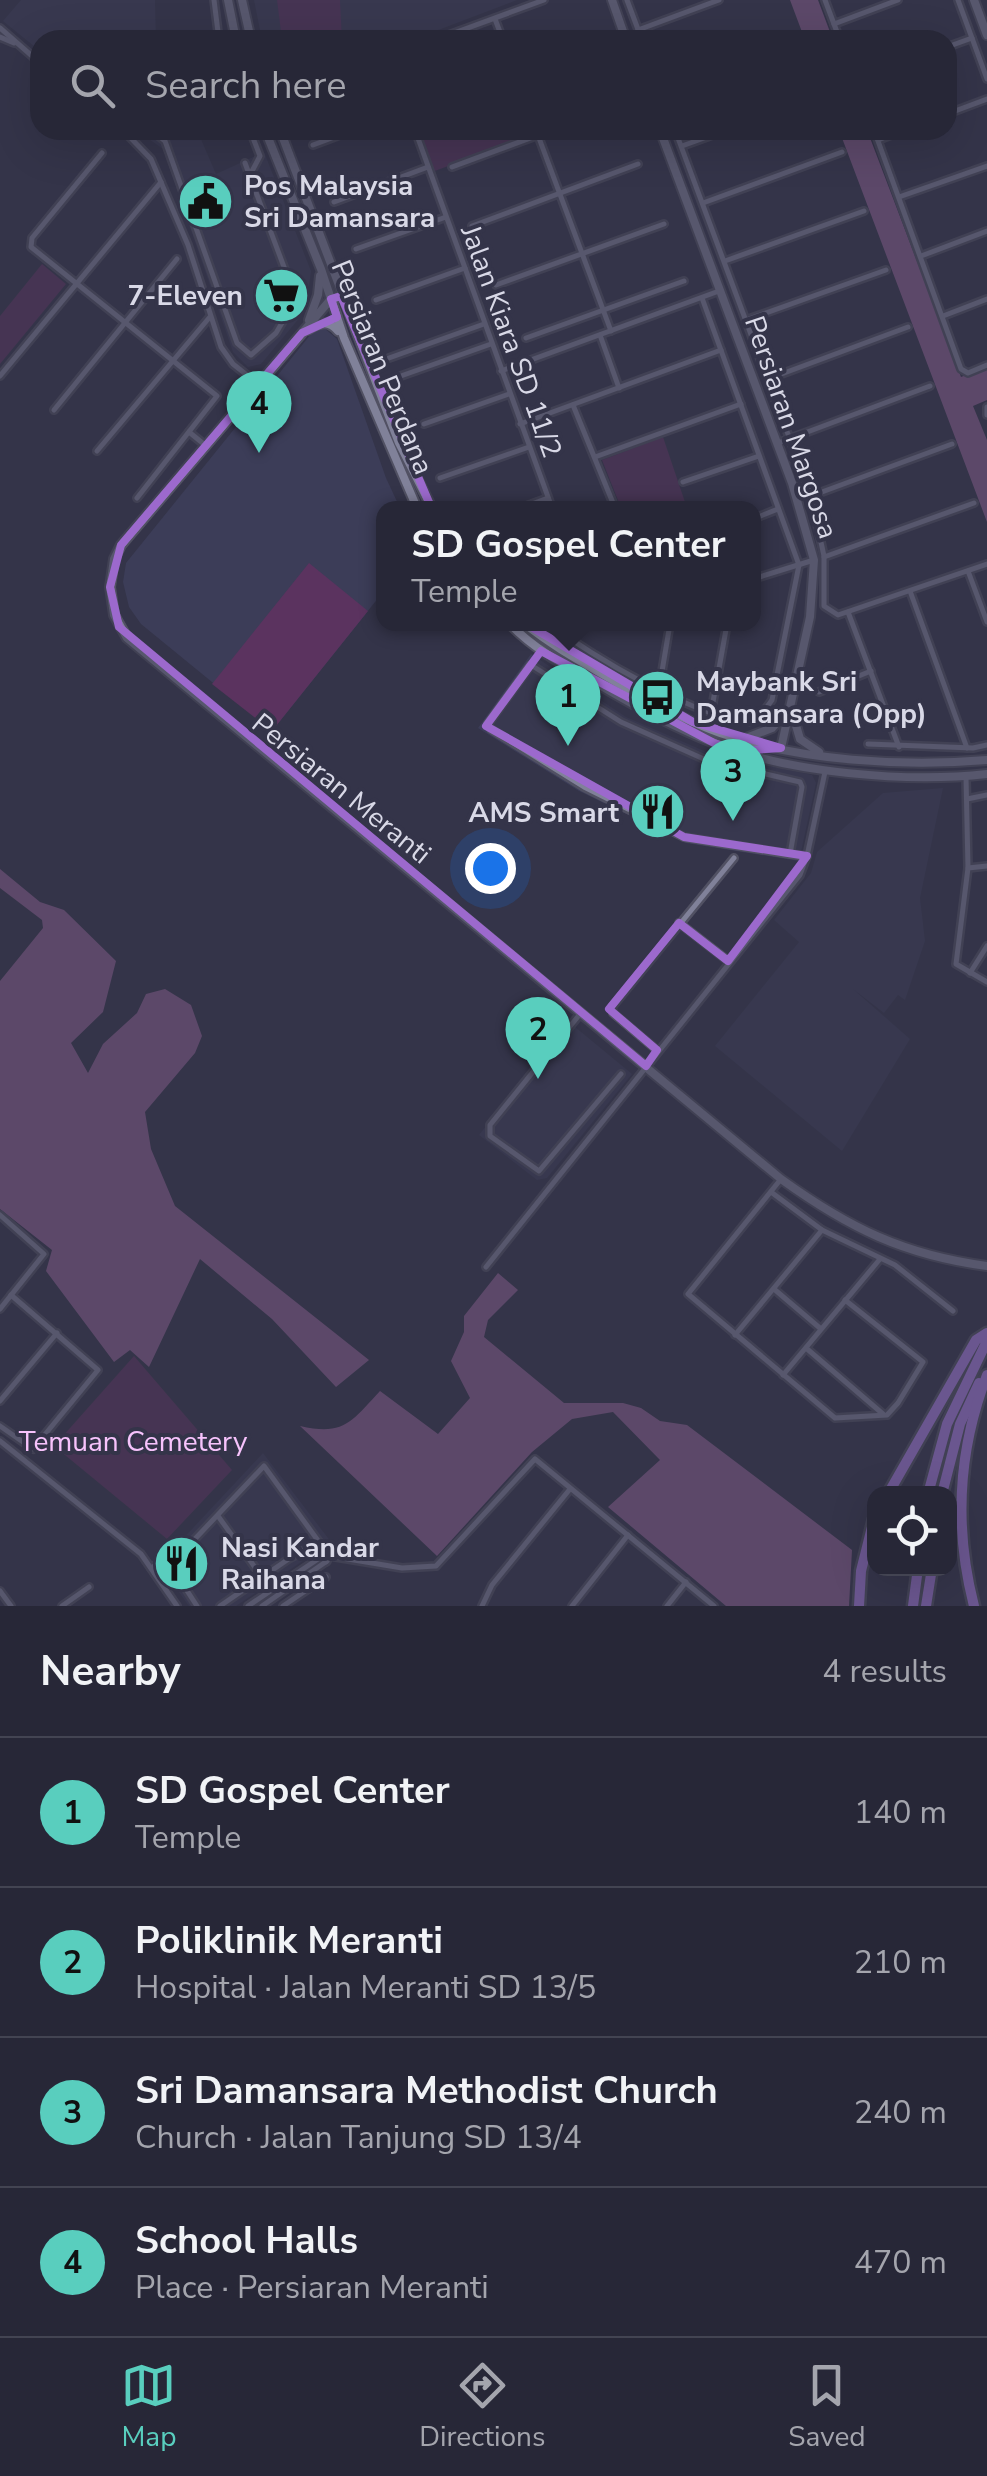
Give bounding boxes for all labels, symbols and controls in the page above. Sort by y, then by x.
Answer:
search box [30,30,957,140]
icon: search [65,58,120,113]
text: Search here [145,60,346,111]
place label: Pos Malaysia Sri Damansara [244,167,435,237]
public building icon: Pos Malaysia Sri Damansara [175,171,235,231]
street label: Jalan Kiara SD 11/2 [451,219,571,463]
street label: Persiaran Perdana [322,254,442,480]
supermarket icon: 7-Eleven [252,265,312,325]
place label: 7-Eleven [128,277,243,315]
street label: Persiaran Margosa [735,311,847,544]
pin: 4 [226,370,292,453]
popup [376,501,761,631]
text: SD Gospel Center [411,519,726,570]
text: Temple [411,570,517,613]
place label: Maybank Sri Damansara (Opp) [696,663,927,733]
pin: 1 [536,664,600,746]
bus stop icon: Maybank Sri Damansara (Opp) [627,667,687,727]
street label: Persiaran Meranti [244,705,439,873]
pin: 3 [700,738,766,821]
restaurant icon: AMS Smart [628,782,688,842]
place label: AMS Smart [469,794,619,832]
your location [465,843,516,894]
pin: 2 [506,996,570,1079]
park label: Temuan Cemetery [19,1423,248,1461]
map controls [867,1486,957,1576]
button: locate [867,1486,957,1576]
place label: Nasi Kandar Raihana [221,1529,379,1599]
restaurant icon: Nasi Kandar Raihana [152,1533,212,1593]
text: Nearby [40,1643,181,1700]
text: 4 results [822,1650,947,1693]
text: SD Gospel Center [135,1765,450,1816]
text: 1 [63,1791,82,1834]
text: 140 m [854,1791,947,1834]
text: Temple [135,1816,241,1859]
text: Poliklinik Meranti [135,1915,443,1966]
text: 2 [63,1941,82,1984]
text: 210 m [854,1941,947,1984]
text: Hospital · Jalan Meranti SD 13/5 [135,1966,596,2009]
text: Sri Damansara Methodist Church [135,2065,718,2116]
text: 3 [63,2091,82,2134]
text: 240 m [854,2091,947,2134]
text: Church · Jalan Tanjung SD 13/4 [135,2116,582,2159]
text: School Halls [135,2215,358,2266]
text: 4 [63,2241,82,2284]
text: 470 m [854,2241,947,2284]
text: Place · Persiaran Meranti [135,2266,489,2309]
tab: Map [121,2358,176,2456]
tab: Directions [419,2358,545,2456]
tab: Saved [788,2358,866,2456]

